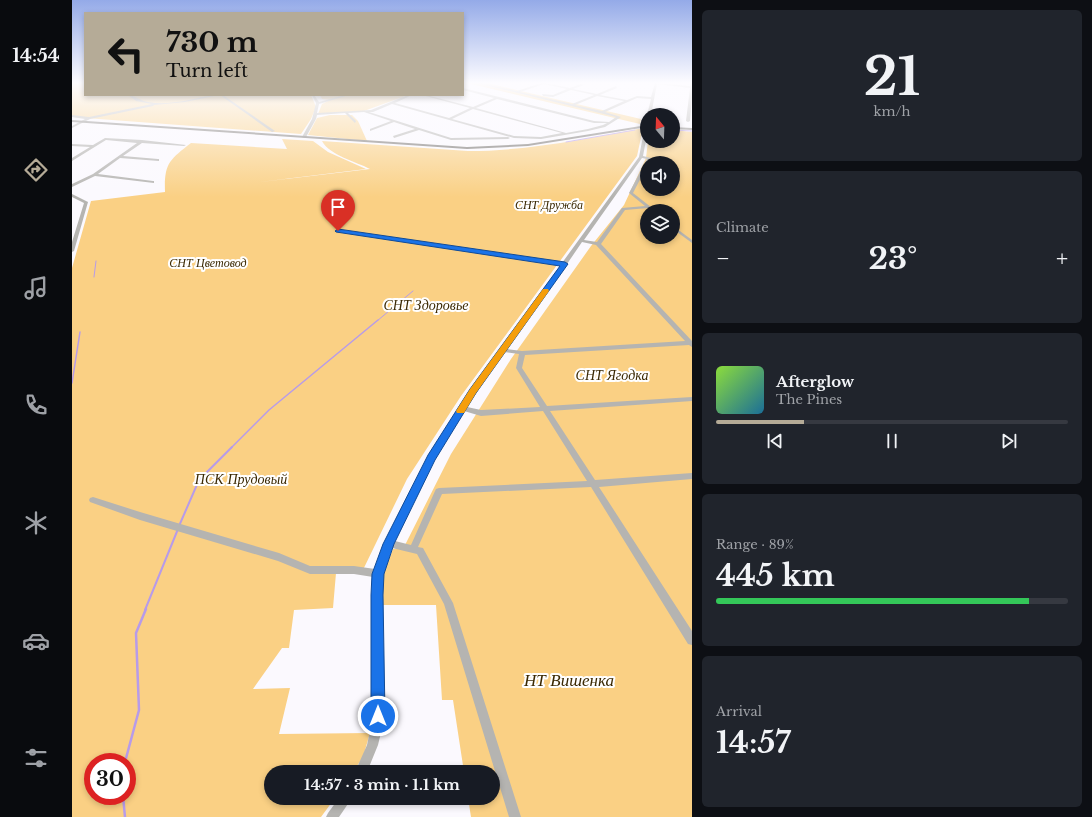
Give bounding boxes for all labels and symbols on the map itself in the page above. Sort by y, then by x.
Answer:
north arrow [640,108,680,148]
pin [321,190,355,231]
park label: СНТ Дружба [515,197,583,212]
park label: СНТ Цветовод [169,255,247,270]
park label: СНТ Здоровье [384,296,468,314]
park label: СНТ Ягодка [576,366,648,384]
park label: ПСК Прудовый [194,470,287,488]
park label: НТ Вишенка [523,670,614,691]
position arrow [357,695,399,737]
speed limit sign: 30 [84,753,136,805]

